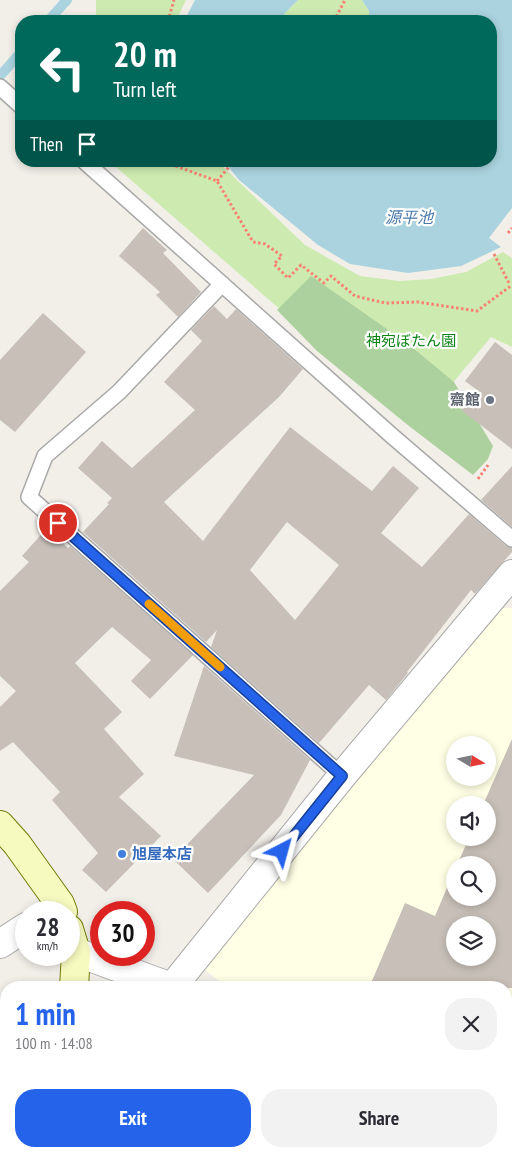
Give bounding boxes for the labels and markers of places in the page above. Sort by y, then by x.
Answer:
place label: 齋館 [450,390,480,409]
marker: 齋館 [484,394,496,406]
pin [37,502,79,544]
place label: 旭屋本店 [132,844,192,863]
marker: 旭屋本店 [116,848,128,860]

